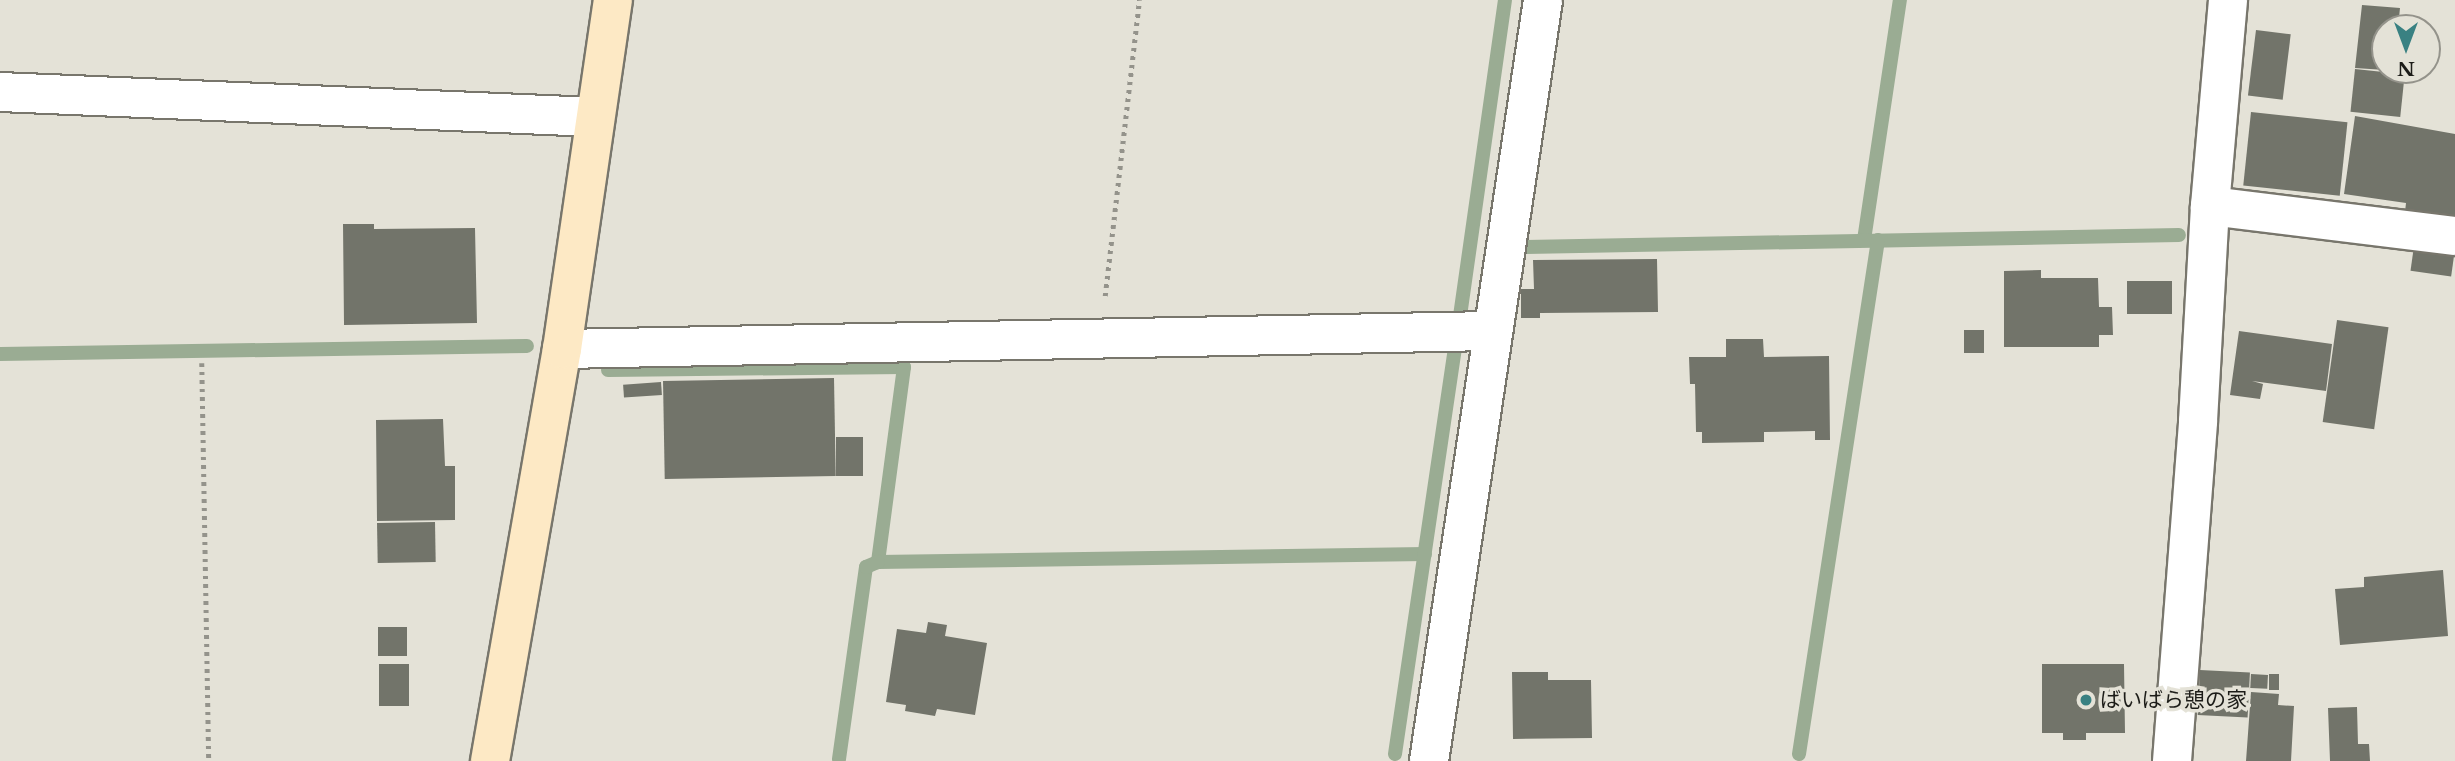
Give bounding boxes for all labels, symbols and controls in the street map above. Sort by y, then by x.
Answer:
north arrow [2371,14,2441,84]
text: N [2397,57,2415,80]
place label: ばいばら憩の家 [2100,687,2247,713]
marker: ばいばら憩の家 [2078,692,2094,708]

